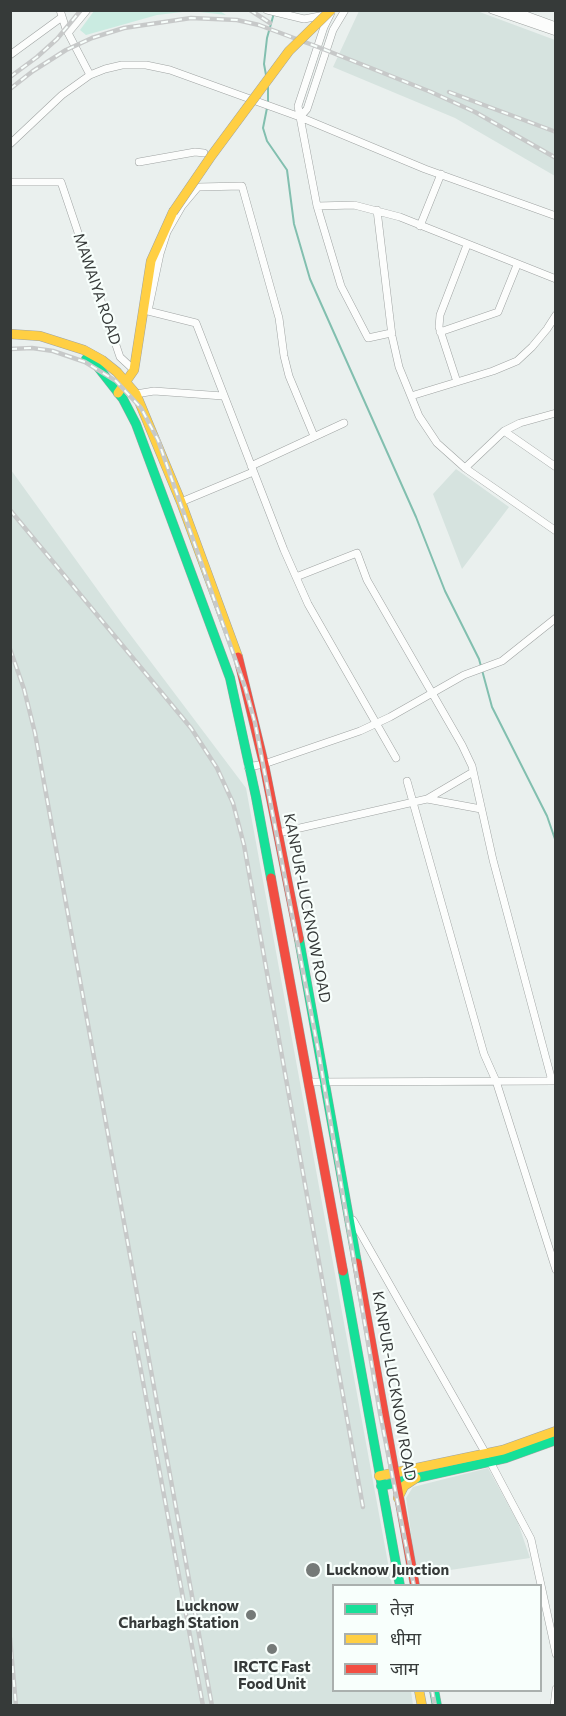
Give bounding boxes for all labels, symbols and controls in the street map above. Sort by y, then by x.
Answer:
street label: MAWAIYA ROAD [69,231,125,347]
street label: KANPUR-LUCKNOW ROAD [280,812,334,1004]
street label: KANPUR-LUCKNOW ROAD [368,1290,420,1482]
marker: Lucknow Junction [304,1561,322,1579]
place label: Lucknow Junction [326,1561,449,1579]
legend [332,1584,542,1692]
place label: Lucknow Charbagh Station [118,1597,239,1632]
text: तेज़ [390,1597,414,1619]
marker: Lucknow Charbagh Station [244,1608,258,1622]
text: धीमा [390,1627,421,1649]
marker: IRCTC Fast Food Unit [265,1642,279,1656]
text: जाम [390,1657,419,1679]
place label: IRCTC Fast Food Unit [234,1658,310,1693]

